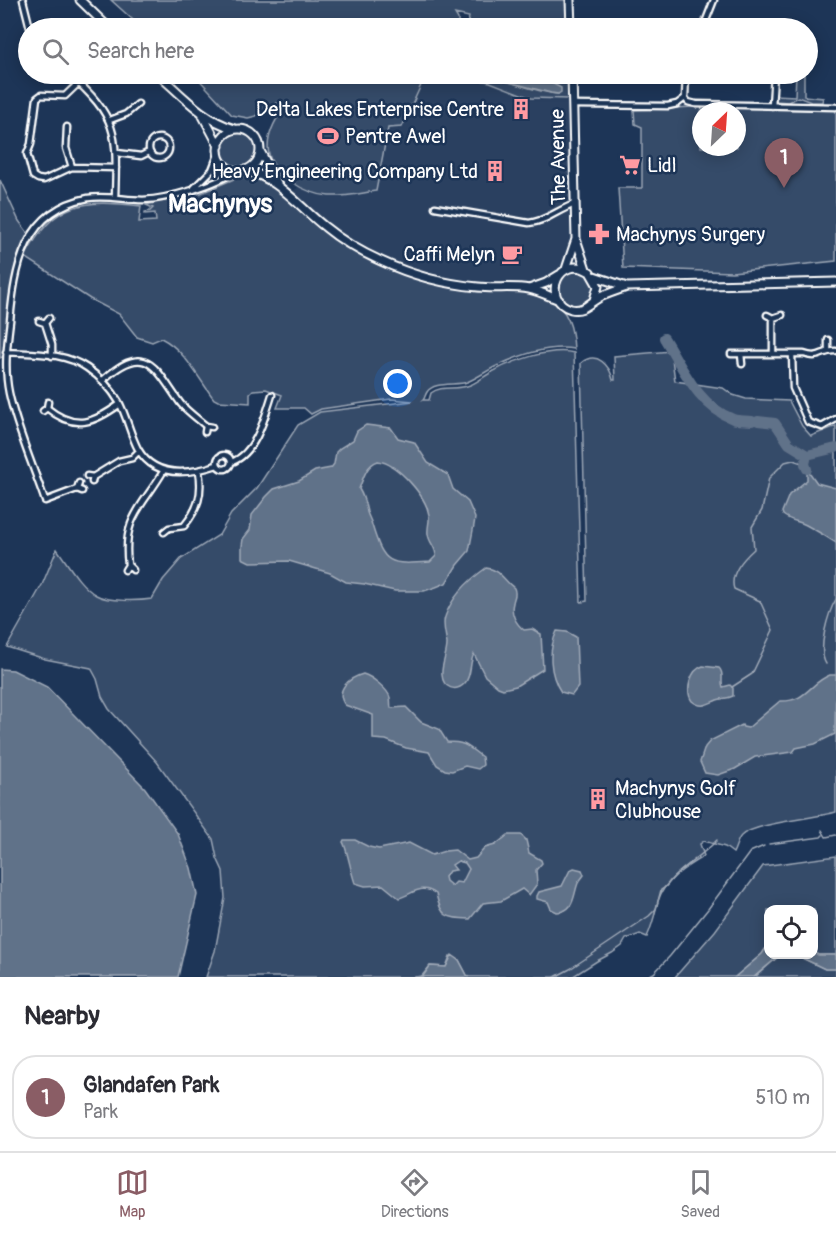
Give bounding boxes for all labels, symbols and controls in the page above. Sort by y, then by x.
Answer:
search box [18,18,818,84]
icon: search [39,35,72,68]
text: Search here [87,37,194,65]
place label: Delta Lakes Enterprise Centre [256,97,504,122]
building icon: Delta Lakes Enterprise Centre [509,97,533,121]
north arrow [692,102,746,156]
street label: The Avenue [545,109,571,205]
sports icon: Pentre Awel [316,124,340,148]
place label: Pentre Awel [345,124,446,149]
pin: 1 [764,138,804,188]
supermarket icon: Lidl [618,153,642,177]
place label: Lidl [647,153,676,178]
place label: Heavy Engineering Company Ltd [211,159,478,184]
building icon: Heavy Engineering Company Ltd [483,159,507,183]
district label: Machynys [168,188,272,220]
pharmacy icon: Machynys Surgery [587,222,611,246]
place label: Machynys Surgery [616,222,765,247]
place label: Caffi Melyn [404,242,495,267]
cafe icon: Caffi Melyn [500,242,524,266]
your location [383,369,412,398]
place label: Machynys Golf Clubhouse [615,776,736,824]
building icon: Machynys Golf Clubhouse [586,787,610,811]
map controls [764,905,818,959]
button: locate [764,905,818,959]
text: Nearby [24,1000,100,1032]
text: Glandafen Park [83,1071,219,1099]
text: 1 [42,1085,49,1110]
text: 510 m [756,1085,810,1110]
text: Park [83,1099,118,1124]
tab: Map [116,1166,149,1222]
tab: Directions [381,1166,449,1222]
tab: Saved [680,1166,720,1222]

